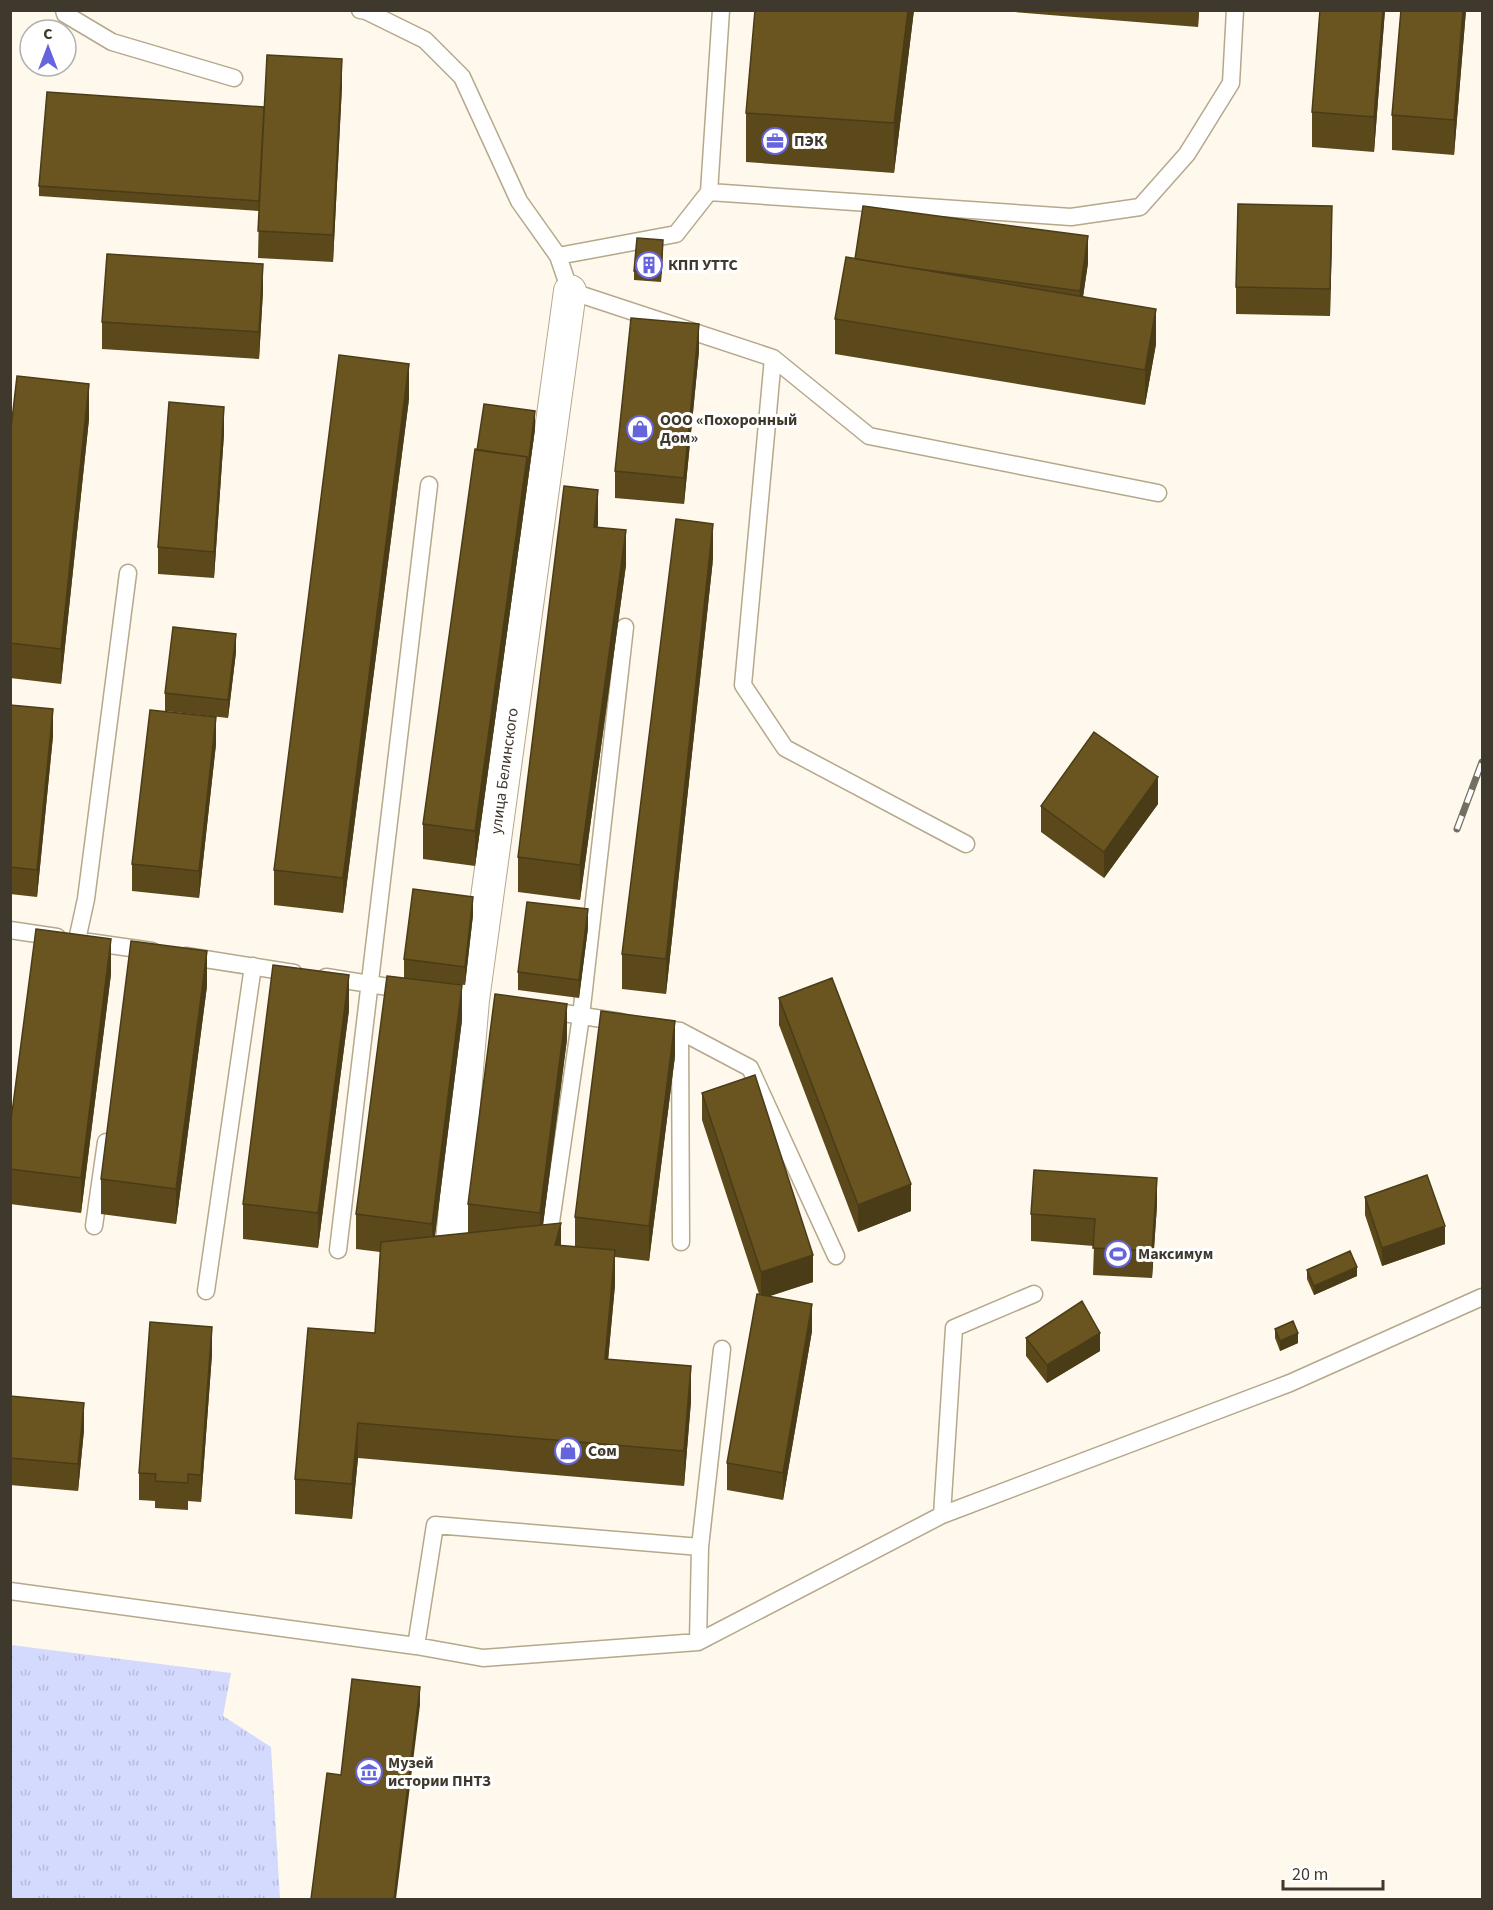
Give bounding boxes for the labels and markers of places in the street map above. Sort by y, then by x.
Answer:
office icon: ПЭК [760,126,790,156]
place label: ПЭК [794,130,824,152]
building icon: КПП УТТС [634,250,664,280]
place label: КПП УТТС [668,254,738,276]
place label: ООО «Похоронный Дом» [660,409,797,449]
shop icon: ООО «Похоронный Дом» [625,414,655,444]
sports icon: Максимум [1103,1239,1133,1269]
place label: Максимум [1138,1243,1213,1265]
shop icon: Сом [553,1436,583,1466]
place label: Сом [588,1440,617,1462]
place label: Музей истории ПНТЗ [388,1752,491,1792]
museum icon: Музей истории ПНТЗ [354,1757,384,1787]

